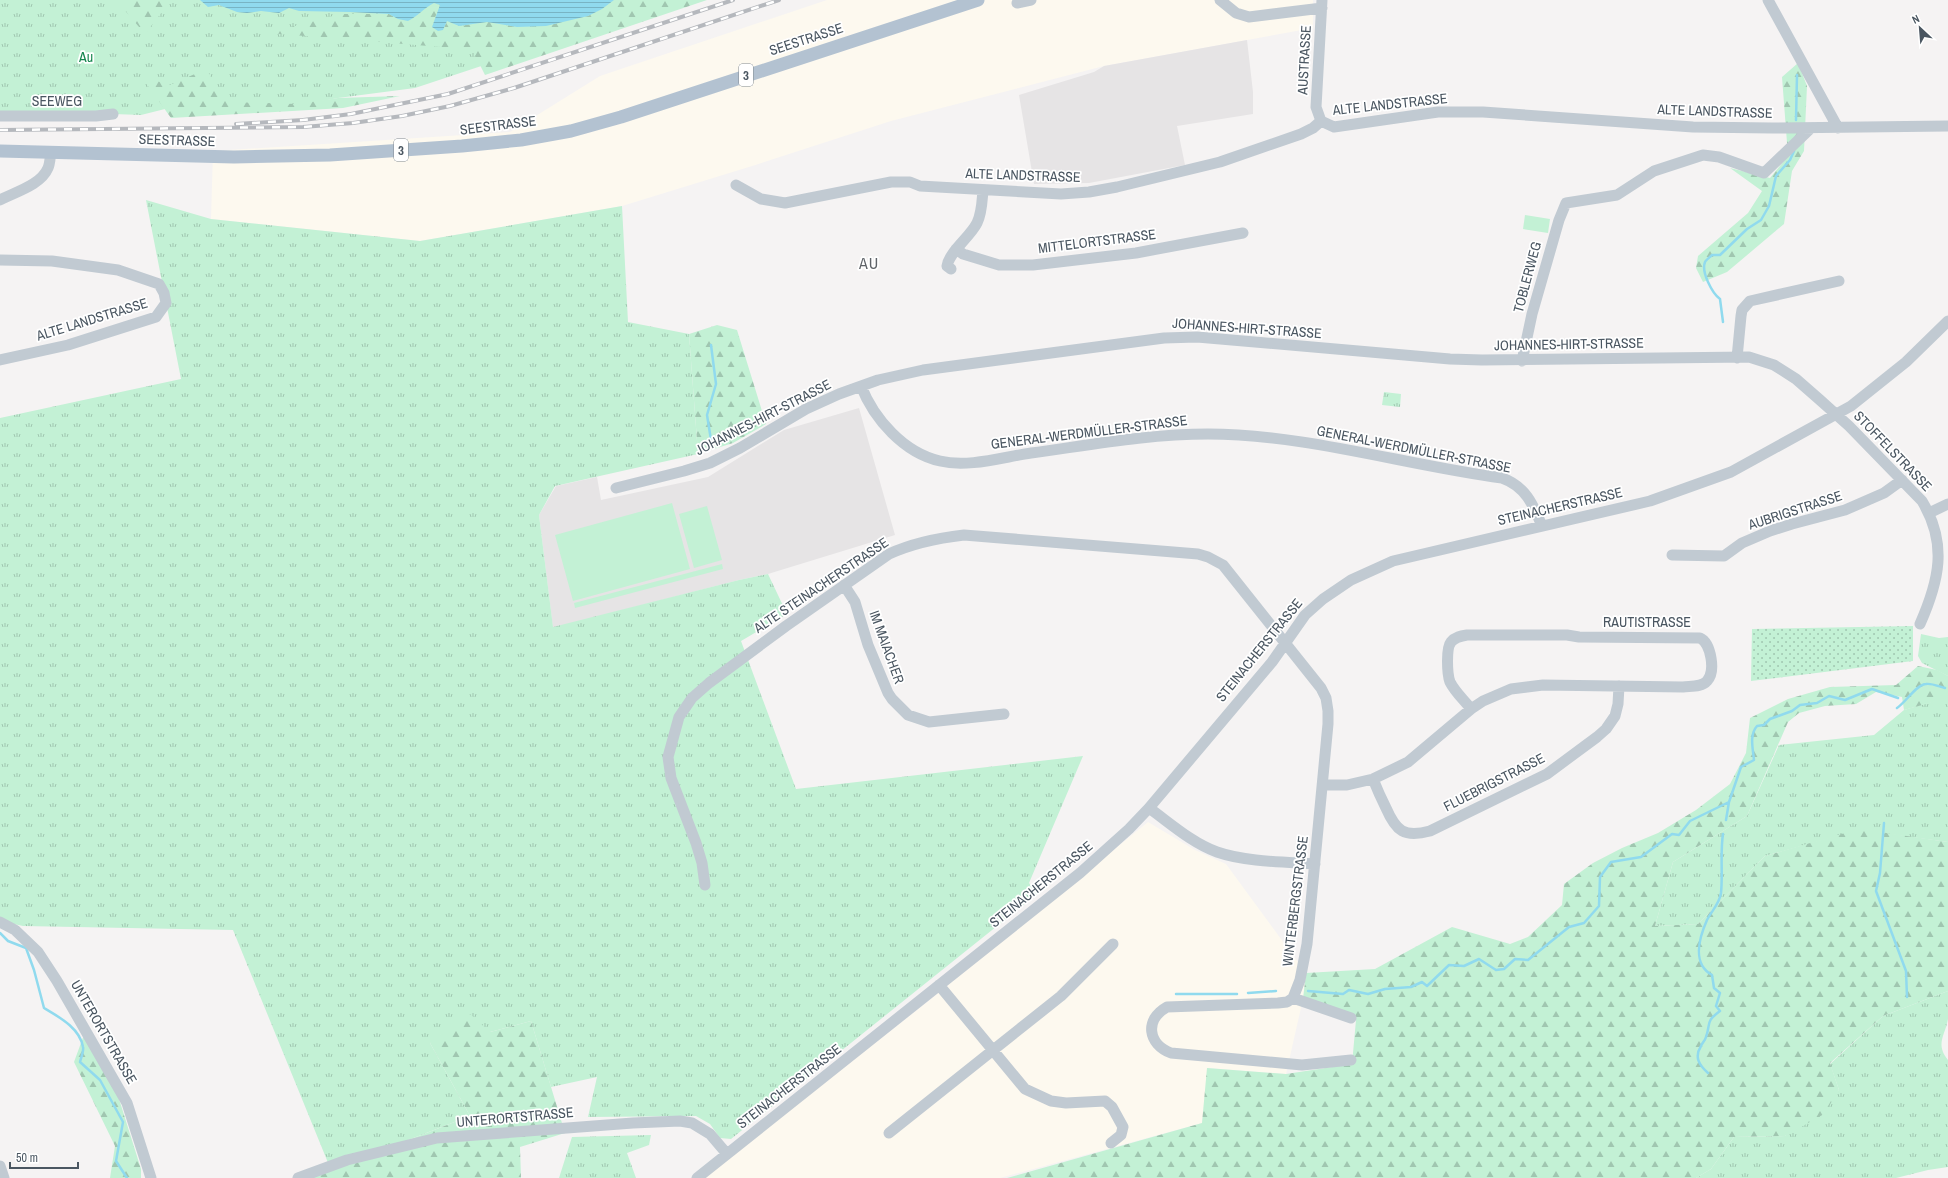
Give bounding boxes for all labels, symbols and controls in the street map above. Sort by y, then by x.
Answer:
north arrow [1900,8,1940,48]
text: N [1910,11,1922,27]
street label: SEESTRASSE [767,19,845,59]
street label: AUSTRASSE [1293,25,1315,96]
park label: Au [78,48,93,66]
road number: 3 [739,64,753,86]
street label: ALTE LANDSTRASSE [1331,89,1448,119]
street label: SEEWEG [32,92,82,110]
street label: ALTE LANDSTRASSE [1656,100,1773,122]
street label: SEESTRASSE [459,111,537,139]
street label: SEESTRASSE [138,130,216,150]
road number: 3 [394,139,408,161]
street label: ALTE LANDSTRASSE [964,164,1081,186]
street label: MITTELORTSTRASSE [1037,225,1157,257]
street label: TOBLERWEG [1509,239,1545,315]
district label: AU [858,252,879,274]
street label: ALTE LANDSTRASSE [33,294,150,345]
street label: JOHANNES-HIRT-STRASSE [1172,314,1322,342]
street label: JOHANNES-HIRT-STRASSE [1494,334,1644,354]
street label: JOHANNES-HIRT-STRASSE [692,375,834,459]
street label: STOFFELSTRASSE [1850,407,1936,495]
street label: GENERAL-WERDMÜLLER-STRASSE [990,411,1188,453]
street label: GENERAL-WERDMÜLLER-STRASSE [1315,421,1513,477]
street label: STEINACHERSTRASSE [1496,483,1624,529]
street label: AUBRIGSTRASSE [1745,486,1844,534]
street label: ALTE STEINACHERSTRASSE [749,533,892,637]
street label: STEINACHERSTRASSE [1212,595,1306,705]
street label: IM MAIACHER [865,608,909,686]
street label: RAUTISTRASSE [1603,613,1691,631]
street label: FLUEBRIGSTRASSE [1440,749,1548,815]
street label: WINTERBERGSTRASSE [1278,835,1312,967]
street label: STEINACHERSTRASSE [986,837,1096,931]
street label: UNTERORTSTRASSE [67,977,141,1087]
street label: STEINACHERSTRASSE [733,1040,845,1132]
street label: UNTERORTSTRASSE [456,1103,574,1131]
scale bar [10,1144,78,1170]
text: 50 m [16,1150,38,1166]

